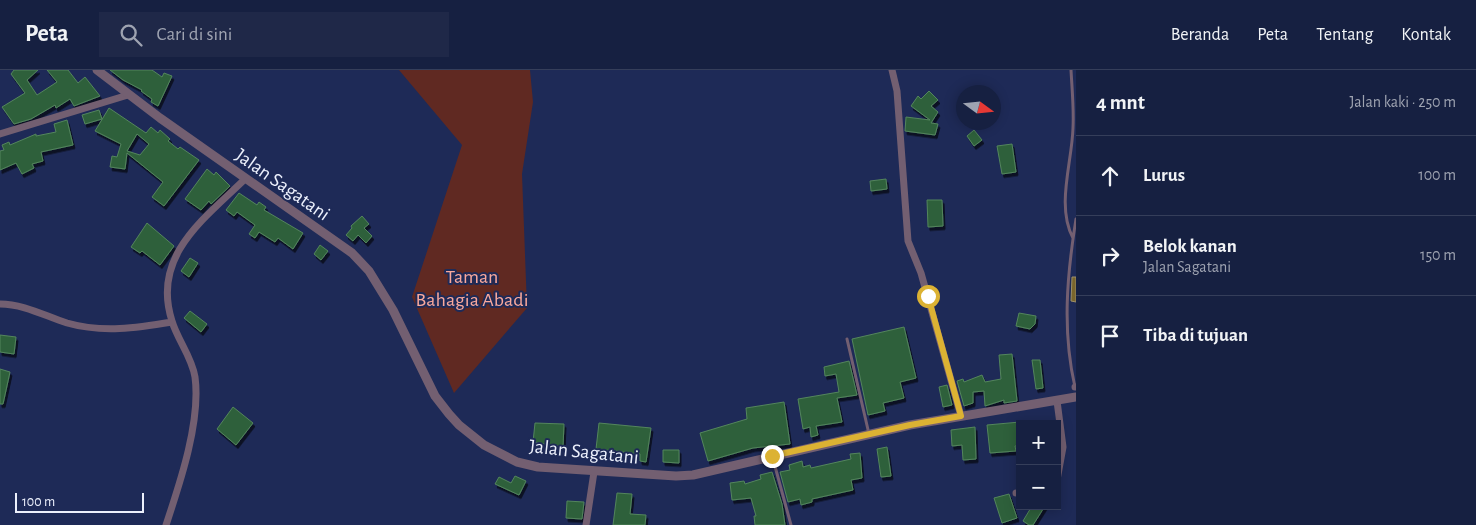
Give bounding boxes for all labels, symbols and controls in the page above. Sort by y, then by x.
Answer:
search box [99,12,449,57]
icon: search [117,21,145,49]
text: Peta [25,22,69,46]
text: Cari di sini [157,25,232,44]
text: Beranda [1171,26,1229,44]
text: Peta [1257,26,1288,44]
text: Tentang [1316,26,1373,44]
text: Kontak [1401,26,1451,44]
north arrow [956,85,1001,130]
text: 4 mnt [1096,92,1145,113]
text: Jalan kaki · 250 m [1350,94,1456,110]
street label: Jalan Sagatani [232,145,333,225]
icon: ahead [1096,162,1124,190]
text: Lurus [1143,166,1185,185]
text: 100 m [1418,167,1456,183]
text: Belok kanan [1143,237,1237,256]
icon: right [1096,242,1124,270]
text: 150 m [1420,247,1456,263]
text: Jalan Sagatani [1143,259,1231,275]
park label: Taman Bahagia Abadi [416,267,529,310]
route start [917,285,940,308]
icon: arrive [1096,322,1124,350]
text: Tiba di tujuan [1143,326,1248,345]
map controls [1016,420,1061,510]
button: + [1016,420,1061,465]
street label: Jalan Sagatani [528,436,640,468]
route end [761,445,784,468]
button: − [1016,465,1061,510]
scale bar [15,490,144,513]
text: 100 m [22,495,55,509]

